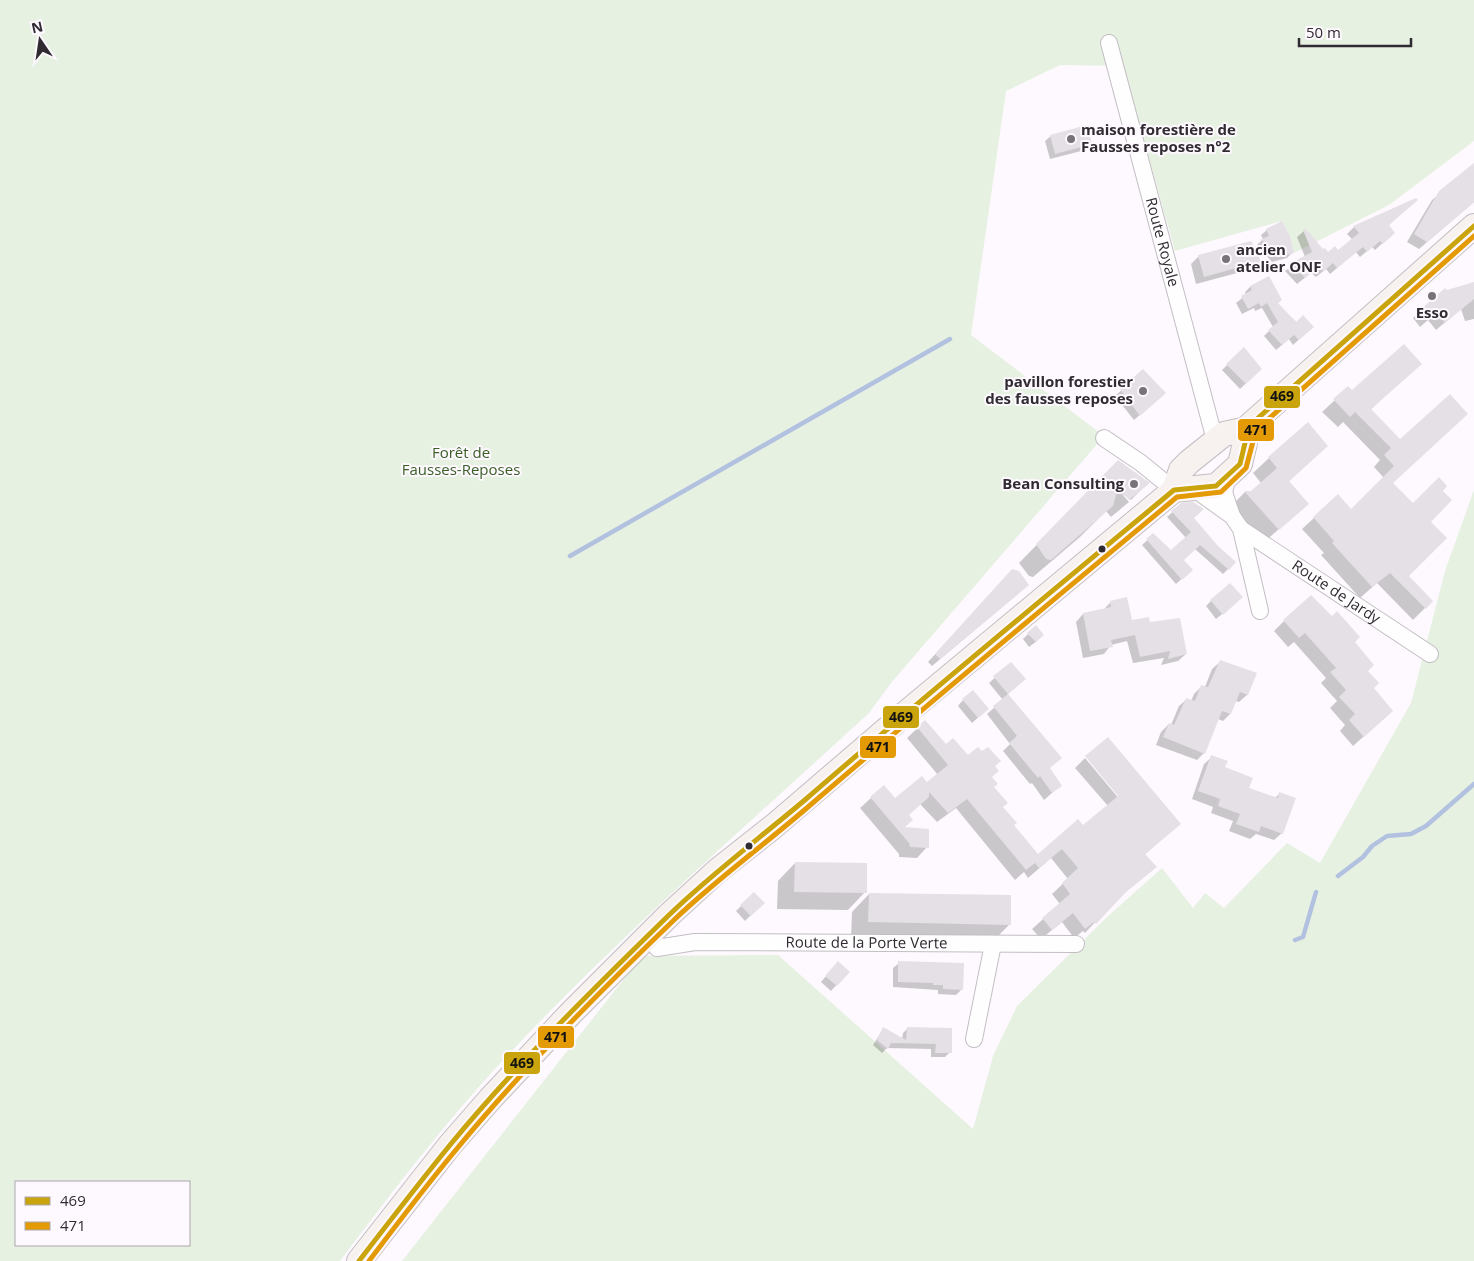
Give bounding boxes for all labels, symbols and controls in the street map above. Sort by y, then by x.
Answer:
north arrow [15,15,65,65]
scale bar [1299,15,1412,47]
text: N [29,16,45,37]
text: 50 m [1306,22,1341,42]
place label: maison forestière de Fausses reposes n°2 [1081,119,1236,156]
marker: maison forestière de Fausses reposes n°2 [1065,133,1077,145]
street label: Route Royale [1142,195,1185,289]
place label: ancien atelier ONF [1236,239,1322,276]
marker: ancien atelier ONF [1220,253,1232,265]
marker: Esso [1426,290,1438,302]
place label: Esso [1416,302,1448,322]
place label: pavillon forestier des fausses reposes [985,371,1133,408]
marker: pavillon forestier des fausses reposes [1137,385,1149,397]
line badge: 469 [1263,385,1301,409]
text: 469 [1270,386,1294,405]
line badge: 471 [1237,418,1275,442]
text: 471 [1244,420,1268,439]
park label: Forêt de Fausses-Reposes [402,442,520,479]
place label: Bean Consulting [1002,473,1125,493]
marker: Bean Consulting [1128,478,1140,490]
unlabelled marker [1097,544,1107,554]
street label: Route de Jardy [1289,555,1385,628]
line badge: 469 [882,705,920,729]
text: 469 [889,707,913,726]
line badge: 471 [859,735,897,759]
text: 471 [866,737,890,756]
unlabelled marker [744,841,754,851]
street label: Route de la Porte Verte [785,931,948,952]
line badge: 471 [537,1025,575,1049]
text: 471 [544,1027,568,1046]
line badge: 469 [503,1051,541,1075]
text: 469 [510,1053,534,1072]
legend [15,1181,190,1246]
text: 469 [60,1190,86,1210]
text: 471 [60,1215,86,1235]

